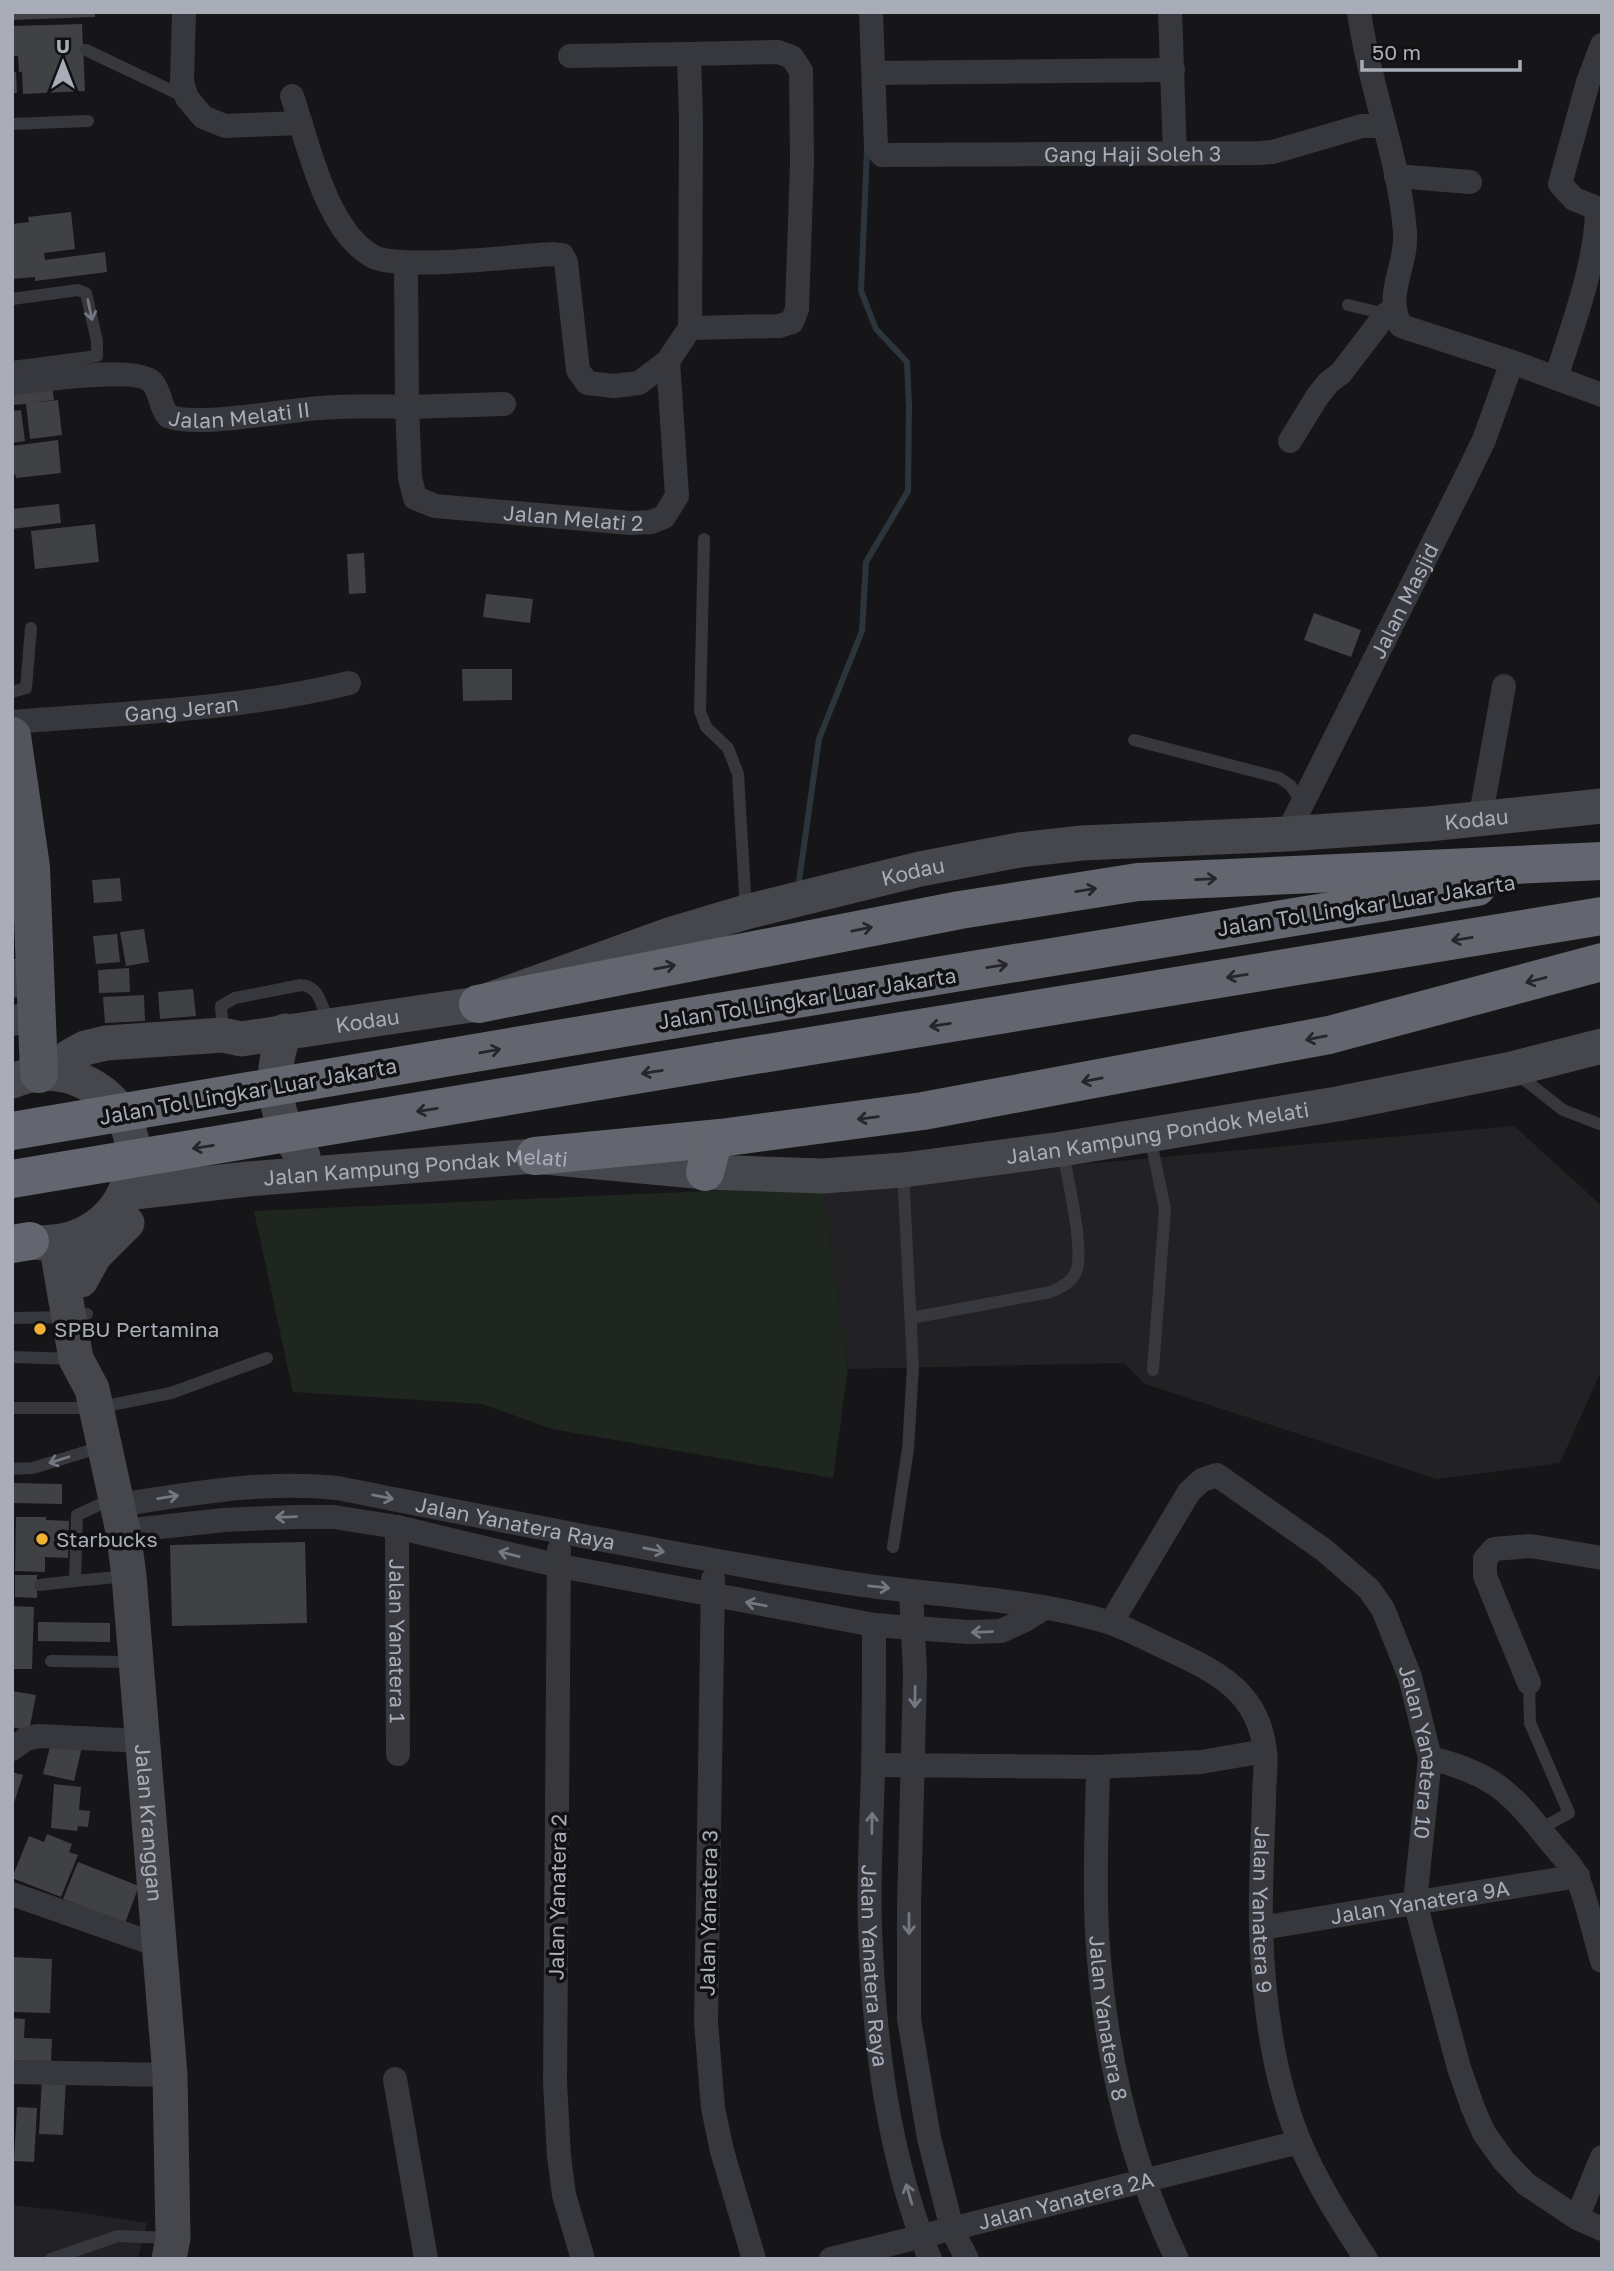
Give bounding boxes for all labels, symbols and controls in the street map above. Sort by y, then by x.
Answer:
north arrow [28,28,98,98]
scale bar [1362,28,1520,72]
text: U [56,34,70,57]
text: 50 m [1372,39,1421,65]
street label: Gang Haji Soleh 3 [1044,140,1221,167]
one-way arrow [84,298,98,321]
street label: Jalan Melati II [166,396,311,433]
street label: Jalan Melati 2 [502,499,644,536]
street label: Jalan Masjid [1364,539,1444,663]
street label: Gang Jeran [124,690,240,727]
street label: Kodau [1443,803,1510,835]
street label: Kodau [878,852,947,891]
street label: Jalan Tol Lingkar Luar Jakarta [1215,869,1517,941]
one-way arrow [1194,872,1217,885]
one-way arrow [1074,883,1097,896]
one-way arrow [850,922,873,935]
one-way arrow [1451,933,1474,946]
one-way arrow [653,959,676,973]
one-way arrow [985,959,1008,972]
street label: Jalan Tol Lingkar Luar Jakarta [656,962,958,1034]
one-way arrow [1226,970,1249,983]
one-way arrow [1525,974,1548,987]
street label: Kodau [334,1003,401,1038]
one-way arrow [929,1019,952,1032]
one-way arrow [1305,1032,1328,1045]
one-way arrow [478,1044,501,1057]
street label: Jalan Tol Lingkar Luar Jakarta [97,1052,399,1130]
one-way arrow [641,1066,664,1079]
one-way arrow [1081,1073,1104,1087]
street label: Jalan Kampung Pondok Melati [1005,1096,1311,1169]
one-way arrow [416,1104,439,1117]
one-way arrow [857,1112,880,1125]
one-way arrow [192,1141,215,1154]
street label: Jalan Kampung Pondak Melati [262,1143,569,1191]
place label: SPBU Pertamina [54,1316,219,1342]
marker: SPBU Pertamina [32,1321,48,1337]
one-way arrow [48,1455,70,1467]
one-way arrow [156,1490,179,1503]
one-way arrow [371,1491,394,1504]
street label: Jalan Yanatera Raya [413,1491,617,1555]
one-way arrow [275,1511,298,1524]
place label: Starbucks [56,1526,158,1552]
marker: Starbucks [34,1531,50,1547]
one-way arrow [642,1544,665,1558]
one-way arrow [498,1547,521,1560]
street label: Jalan Yanatera 1 [384,1559,411,1723]
one-way arrow [867,1581,889,1594]
one-way arrow [745,1597,768,1610]
one-way arrow [970,1625,993,1638]
street label: Jalan Yanatera 10 [1393,1661,1443,1840]
one-way arrow [908,1685,921,1708]
street label: Jalan Kranggan [130,1743,169,1903]
one-way arrow [865,1812,879,1835]
street label: Jalan Yanatera 2 [543,1814,571,1980]
street label: Jalan Yanatera 9 [1248,1826,1278,1994]
street label: Jalan Yanatera 3 [694,1830,722,1996]
street label: Jalan Yanatera Raya [856,1864,894,2068]
street label: Jalan Yanatera 9A [1328,1874,1511,1929]
one-way arrow [902,1912,916,1935]
street label: Jalan Yanatera 8 [1084,1935,1134,2103]
street label: Jalan Yanatera 2A [975,2166,1156,2235]
one-way arrow [901,2183,914,2205]

